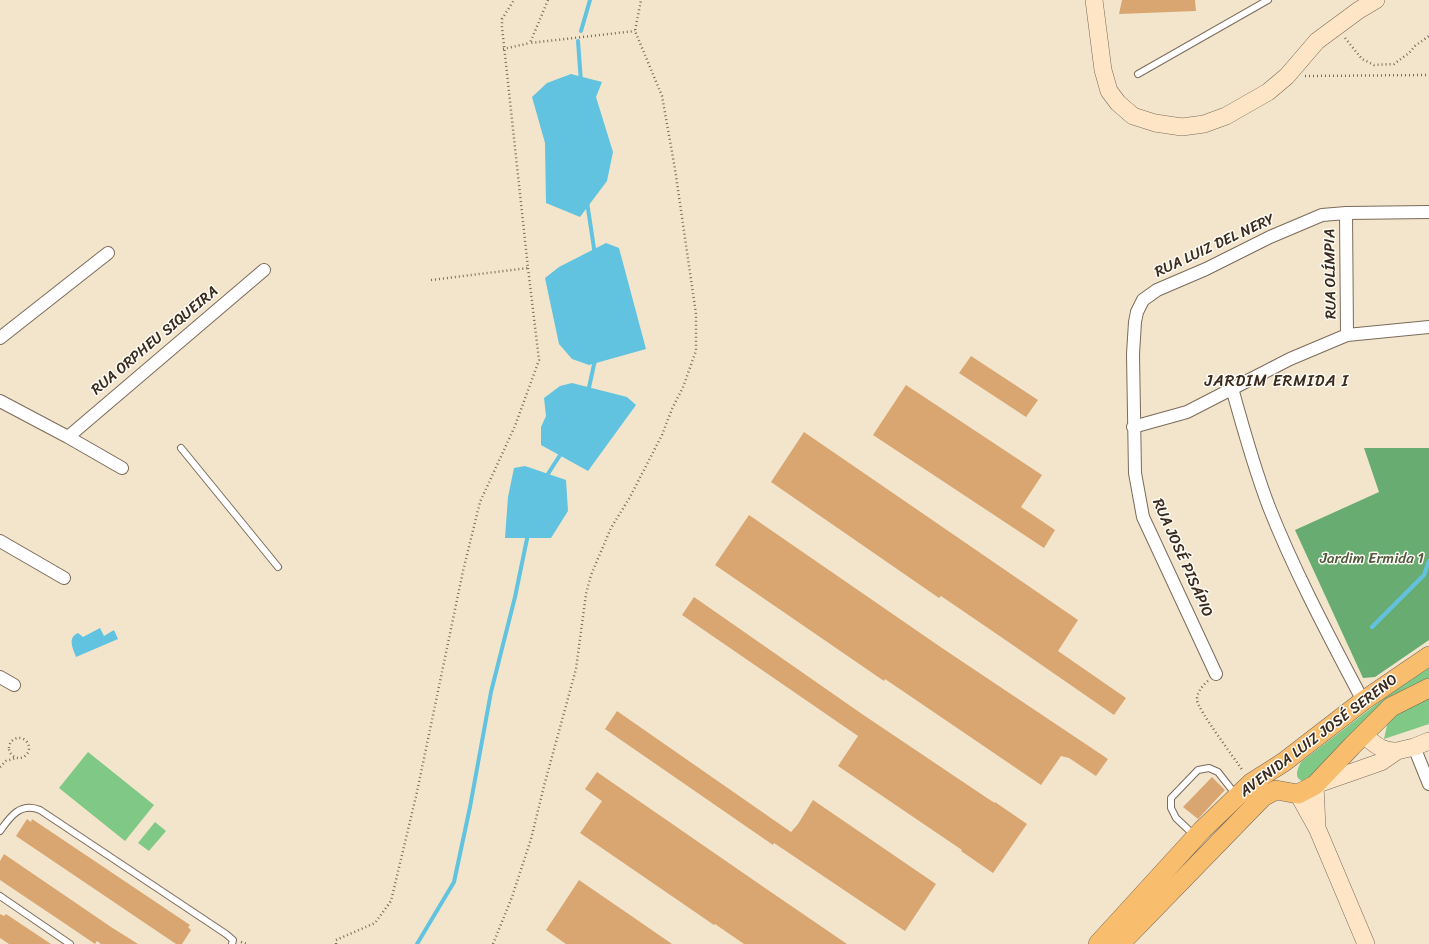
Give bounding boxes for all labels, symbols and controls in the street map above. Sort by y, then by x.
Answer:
street label: RUA LUIZ DEL NERY [1152,210,1278,282]
street label: RUA OLÍMPIA [1321,229,1341,319]
street label: RUA ORPHEU SIQUEIRA [88,283,222,399]
district label: JARDIM ERMIDA I [1206,372,1348,392]
street label: RUA JOSÉ PISÁPIO [1148,496,1216,620]
park label: Jardim Ermida 1 [1320,550,1424,568]
street label: AVENIDA LUIZ JOSÉ SERENO [1237,671,1401,801]

